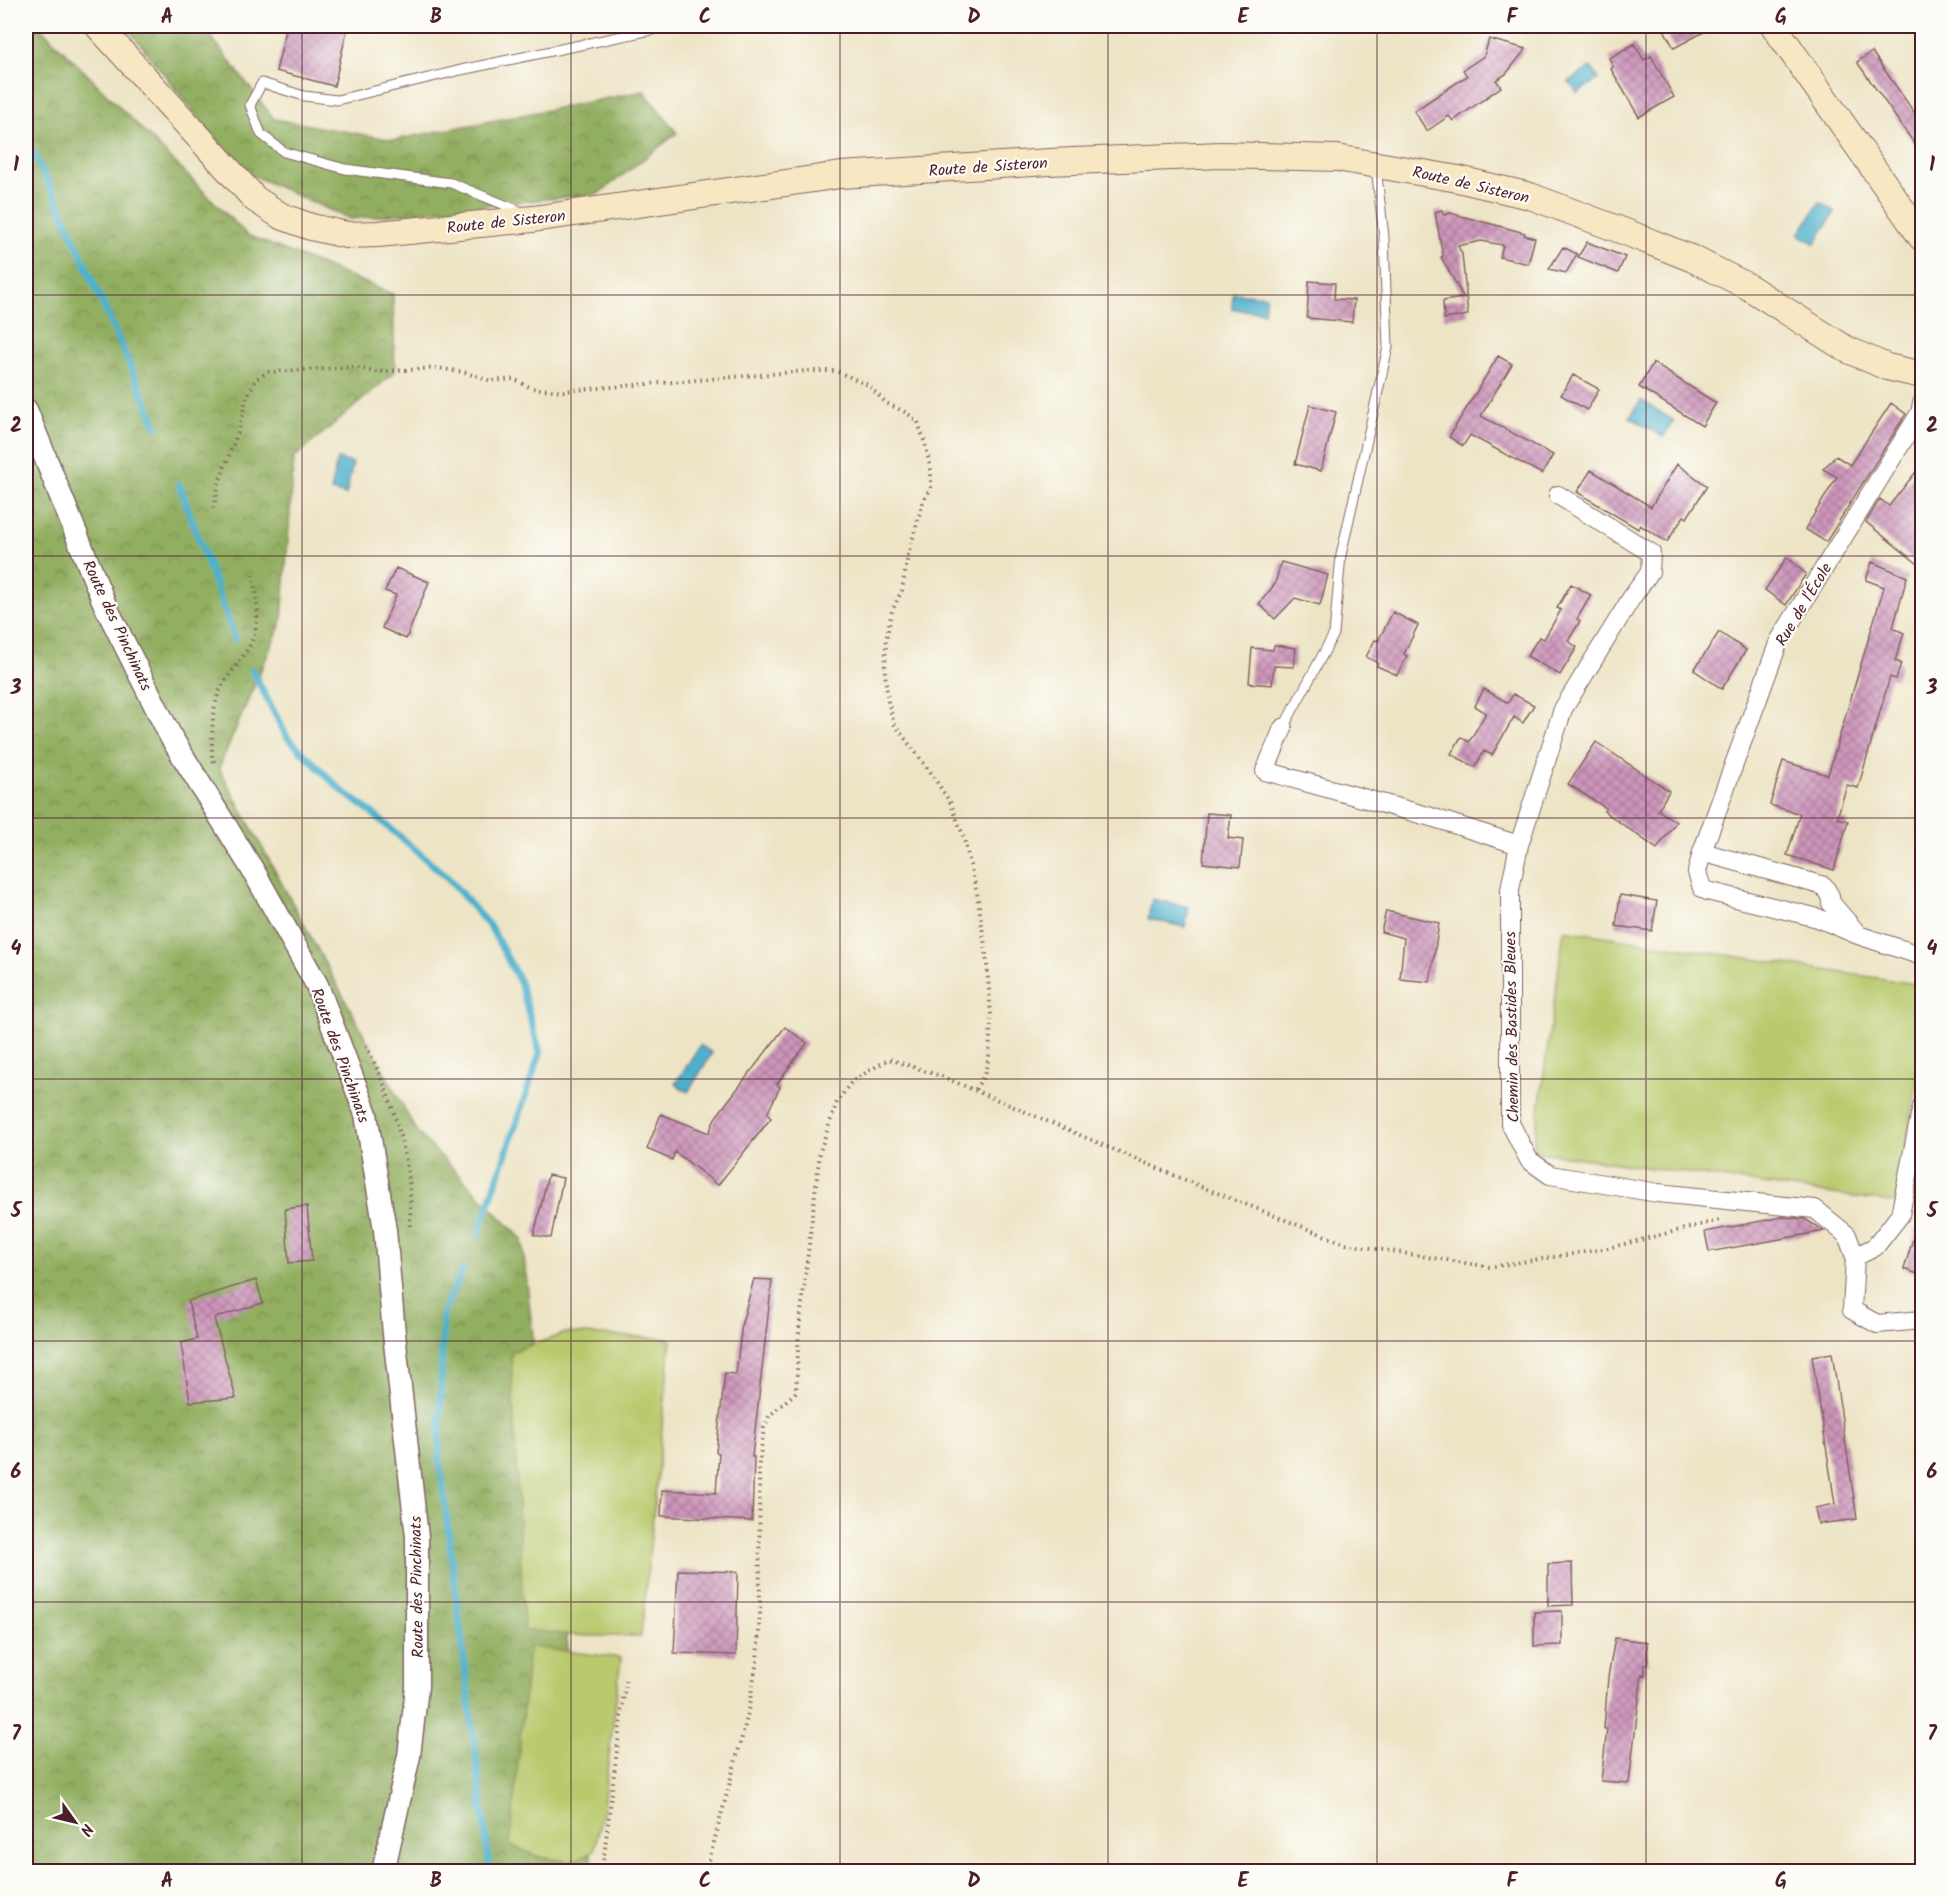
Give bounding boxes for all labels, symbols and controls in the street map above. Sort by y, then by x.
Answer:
text: A [161,2,173,34]
text: B [430,2,442,34]
text: C [699,2,711,34]
text: D [967,2,981,34]
text: E [1237,2,1249,34]
text: F [1507,2,1519,34]
text: G [1775,2,1787,34]
text: 1 [13,150,19,182]
text: 1 [1929,150,1935,182]
street label: Route de Sisteron [928,151,1048,184]
street label: Route de Sisteron [1410,160,1532,211]
street label: Route de Sisteron [446,204,567,241]
text: 2 [10,411,22,443]
text: 2 [1926,411,1938,443]
street label: Route des Pinchinats [75,556,158,695]
street label: Rue de l'École [1770,558,1839,651]
text: 3 [10,673,22,705]
text: 3 [1926,673,1938,705]
street label: Chemin des Bastides Bleues [1498,931,1527,1123]
text: 4 [11,934,22,966]
text: 4 [1927,934,1938,966]
street label: Route des Pinchinats [304,984,376,1127]
text: 5 [10,1196,23,1228]
text: 5 [1926,1196,1939,1228]
text: 6 [11,1457,22,1489]
text: 6 [1927,1457,1938,1489]
street label: Route des Pinchinats [404,1516,431,1658]
text: 7 [11,1719,21,1751]
text: 7 [1927,1719,1937,1751]
north arrow [45,1792,105,1852]
text: N [73,1818,99,1841]
text: A [161,1866,173,1897]
text: B [430,1866,442,1897]
text: C [699,1866,711,1897]
text: D [967,1866,981,1897]
text: E [1237,1866,1249,1897]
text: F [1507,1866,1519,1897]
text: G [1775,1866,1787,1897]

